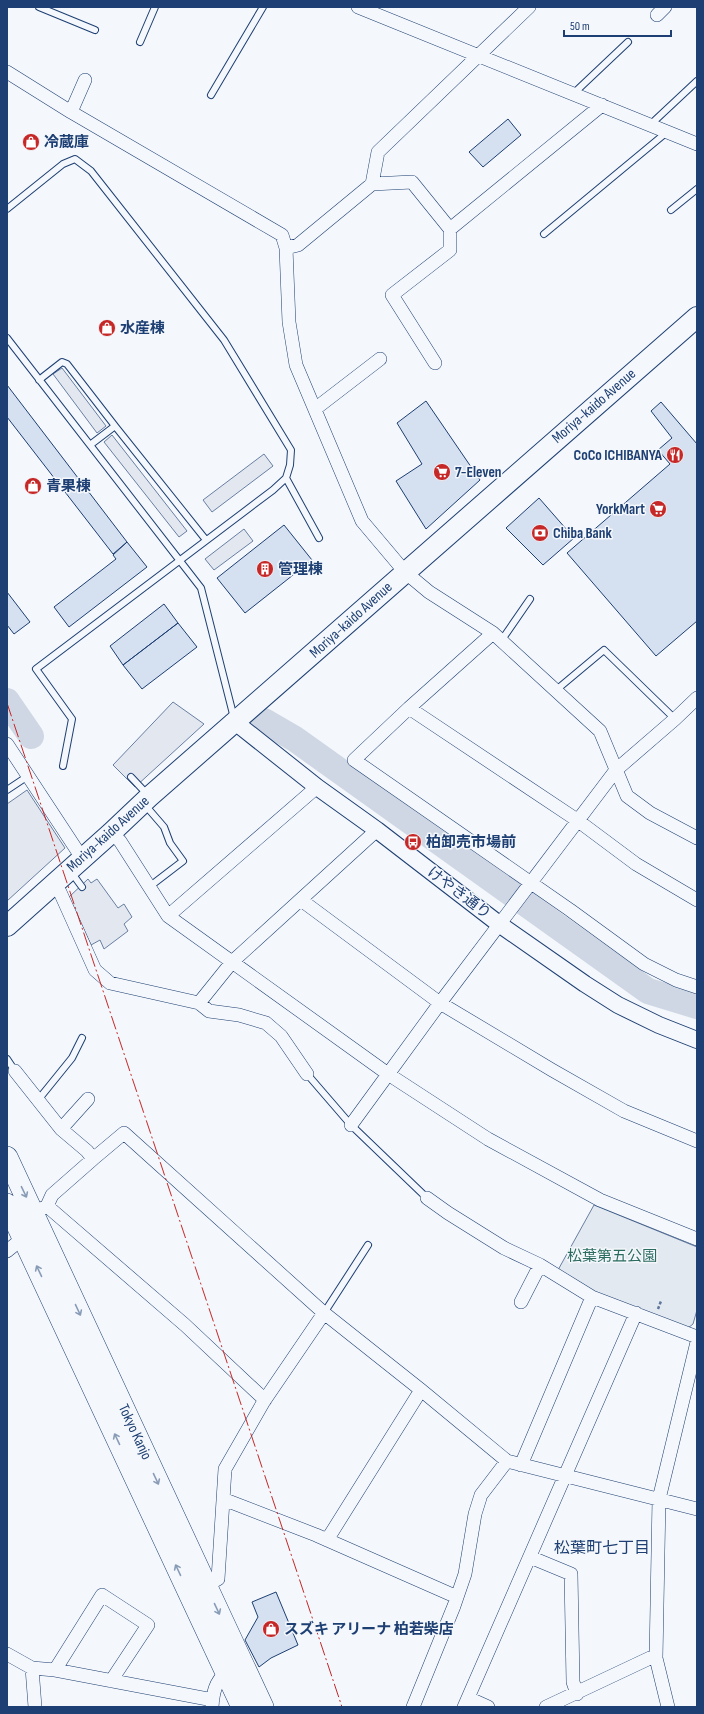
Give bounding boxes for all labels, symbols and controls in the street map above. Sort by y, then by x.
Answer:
scale bar [564,12,671,38]
text: 50 m [570,19,590,34]
shop icon: 冷蔵庫 [21,132,41,152]
place label: 冷蔵庫 [44,133,89,152]
shop icon: 水産棟 [97,318,117,338]
place label: 水産棟 [120,319,165,338]
street label: Moriya-kaido Avenue [548,364,640,448]
restaurant icon: CoCo ICHIBANYA [665,445,685,465]
place label: CoCo ICHIBANYA [574,446,663,465]
supermarket icon: 7-Eleven [432,462,452,482]
place label: 7-Eleven [455,463,502,482]
shop icon: 青果棟 [23,476,43,496]
place label: 青果棟 [46,477,91,496]
supermarket icon: YorkMart [648,499,668,519]
place label: YorkMart [596,500,645,519]
bank icon: Chiba Bank [530,523,550,543]
place label: Chiba Bank [553,524,612,543]
building icon: 管理棟 [255,559,275,579]
place label: 管理棟 [278,560,323,579]
street label: Moriya-kaido Avenue [306,578,396,662]
street label: Moriya-kaido Avenue [63,792,153,876]
bus stop icon: 柏卸売市場前 [403,832,423,852]
place label: 柏卸売市場前 [426,833,516,852]
street label: けやき通り [423,863,495,923]
one-way arrow [21,1186,28,1198]
park label: 松葉第五公園 [567,1247,657,1266]
one-way arrow [35,1265,42,1277]
one-way arrow [75,1304,82,1316]
street label: Tokyo Kanjo [114,1401,156,1463]
one-way arrow [113,1434,121,1446]
one-way arrow [153,1473,160,1485]
district label: 松葉町七丁目 [554,1539,650,1558]
one-way arrow [174,1564,181,1576]
one-way arrow [214,1603,221,1615]
shop icon: スズキ アリーナ 柏若柴店 [261,1619,281,1639]
place label: スズキ アリーナ 柏若柴店 [284,1620,454,1639]

